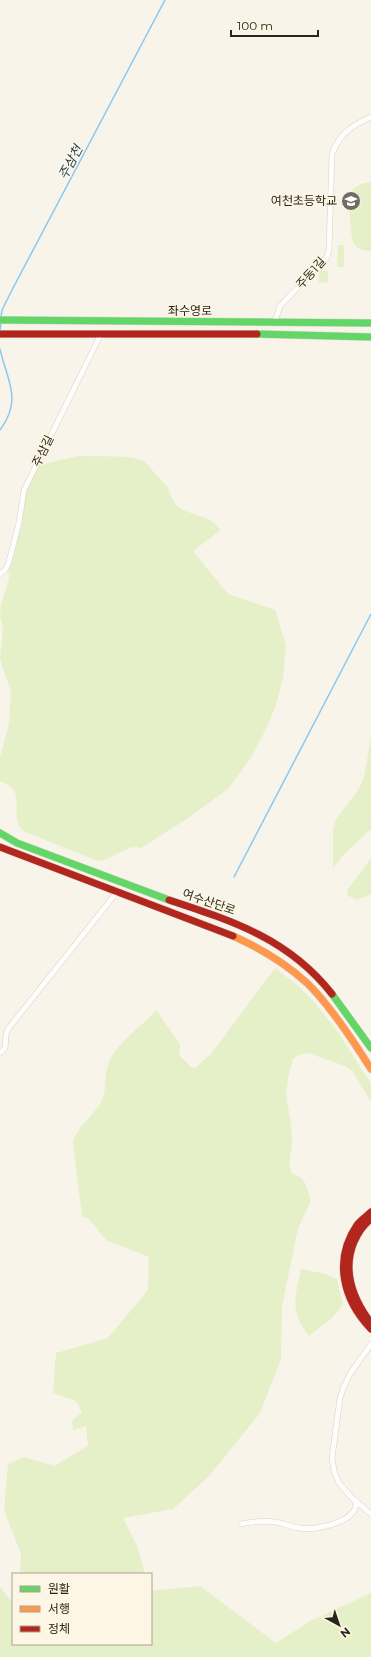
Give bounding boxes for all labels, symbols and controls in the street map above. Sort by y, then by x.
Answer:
scale bar [231,12,318,38]
text: 100 m [237,18,273,33]
water label: 주삼천 [55,141,86,182]
school or university icon: 여천초등학교 [340,190,362,212]
place label: 여천초등학교 [271,193,337,208]
street label: 주동1길 [293,254,329,292]
street label: 좌수영로 [168,303,212,318]
street label: 주삼길 [29,433,57,469]
street label: 여수산단로 [181,885,238,918]
legend [12,1573,152,1645]
text: 원활 [48,1581,70,1596]
text: 서행 [48,1601,70,1616]
north arrow [319,1605,359,1645]
text: 정체 [48,1621,70,1636]
text: N [338,1624,353,1641]

